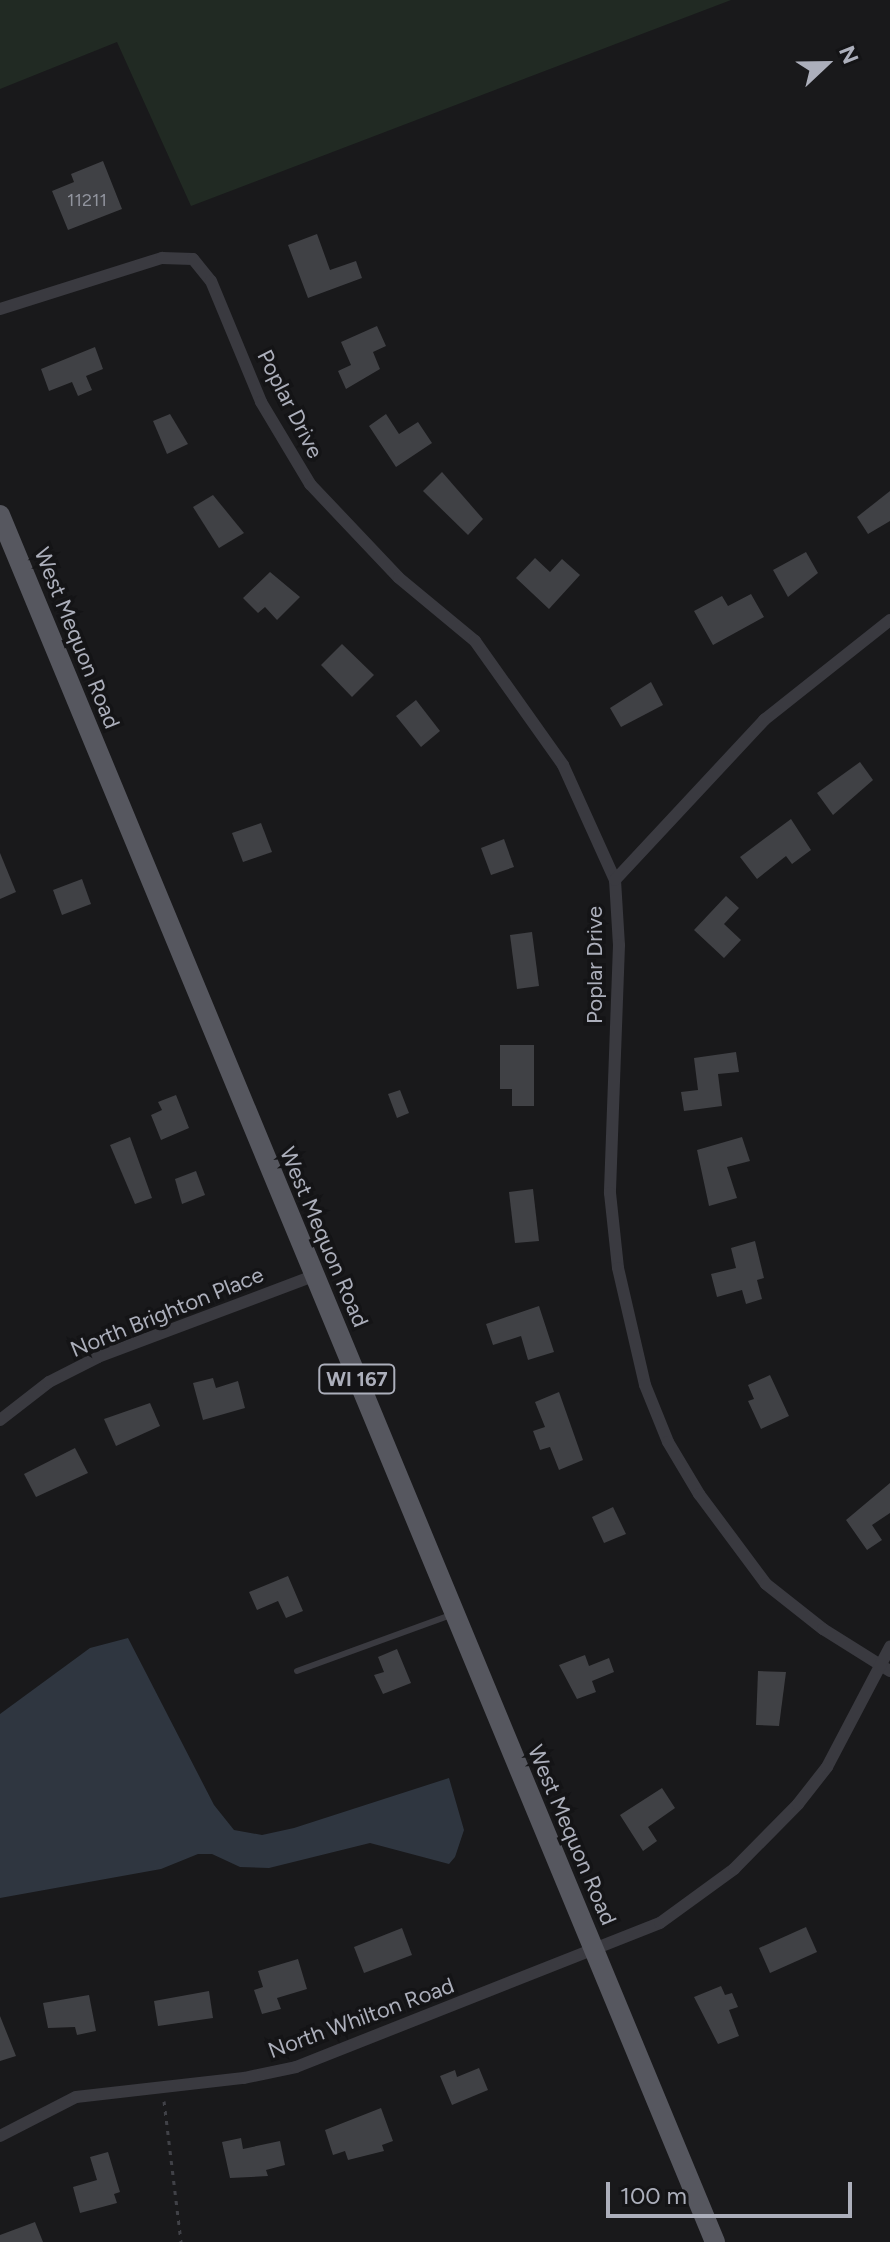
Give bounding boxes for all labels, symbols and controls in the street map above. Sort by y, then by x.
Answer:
north arrow [786,24,866,104]
text: N [833,42,864,68]
house number: 11211 [67,189,107,211]
street label: Poplar Drive [251,345,329,463]
street label: West Mequon Road [29,544,125,732]
street label: Poplar Drive [582,906,608,1024]
street label: West Mequon Road [274,1143,374,1331]
street label: North Brighton Place [67,1261,267,1363]
road number: WI 167 [317,1363,397,1395]
street label: West Mequon Road [522,1741,622,1929]
street label: North Whilton Road [264,1972,458,2064]
scale bar [610,2166,856,2216]
text: 100 m [620,2181,687,2210]

